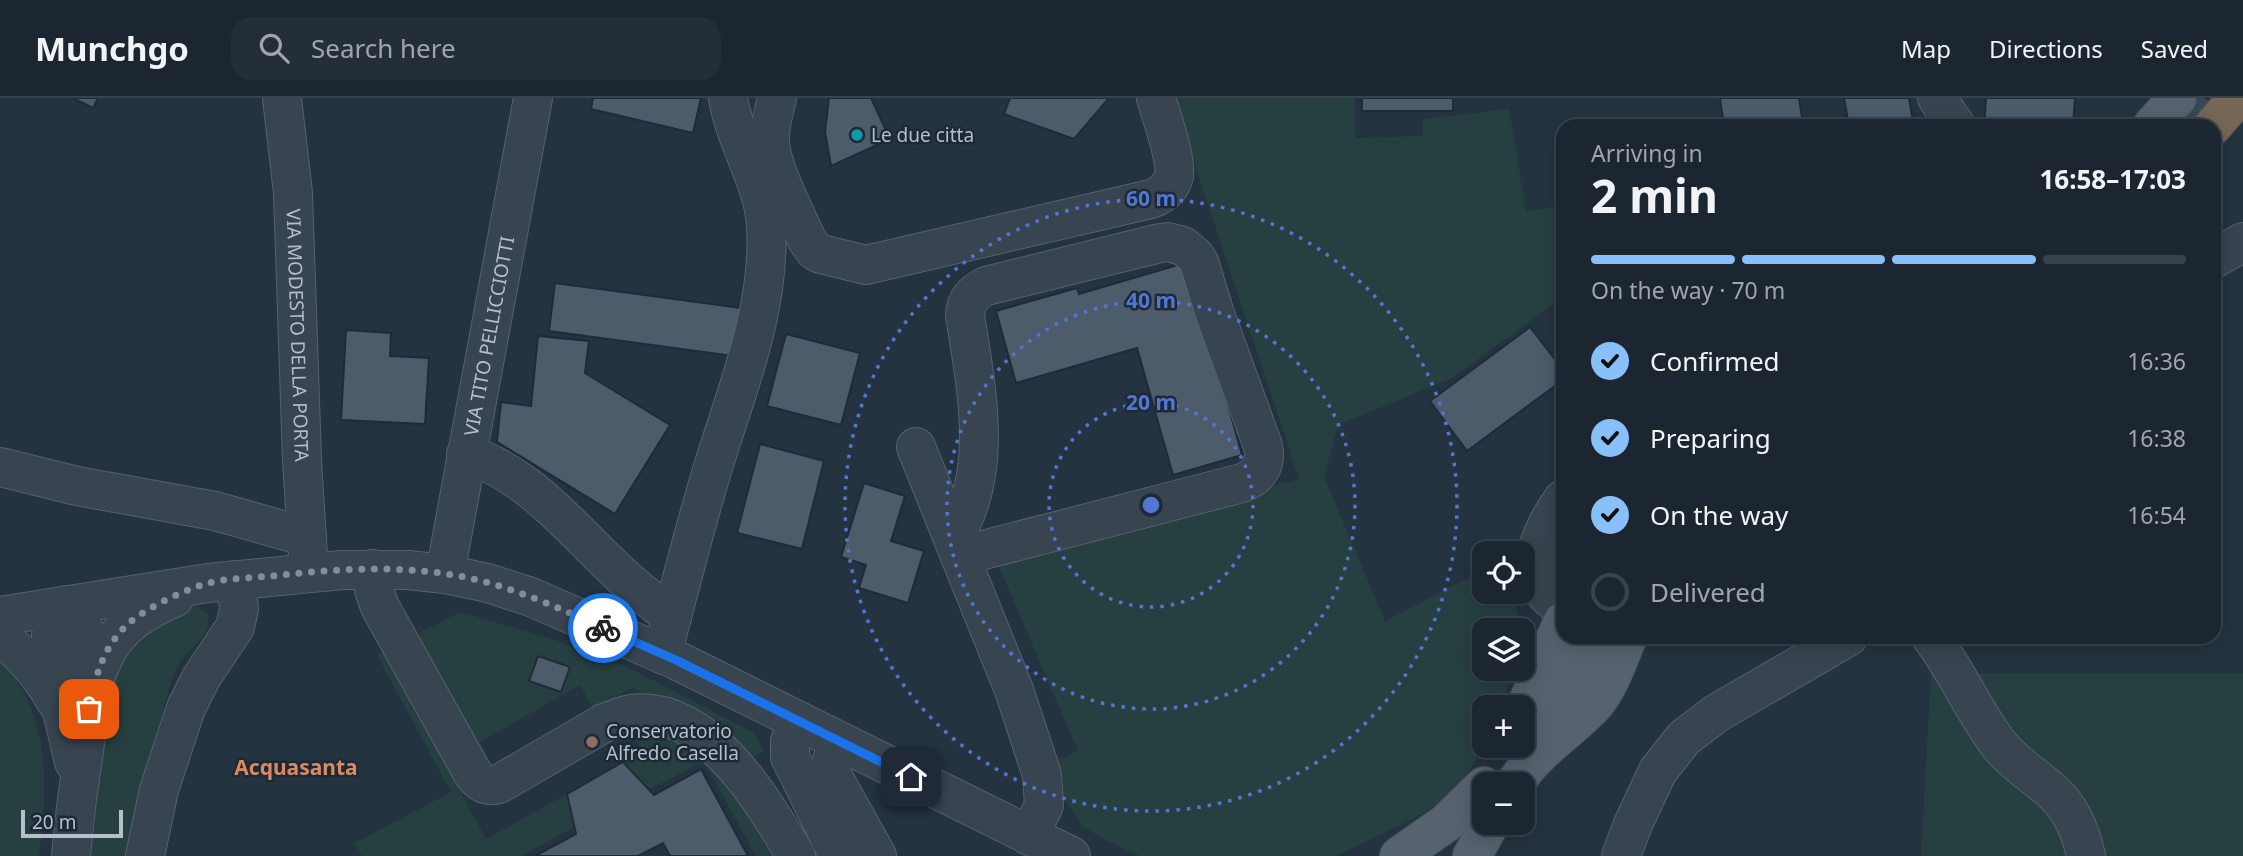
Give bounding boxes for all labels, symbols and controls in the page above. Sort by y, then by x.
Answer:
search box [231,17,721,80]
text: Munchgo [35,26,189,71]
icon: search [255,29,293,67]
text: Search here [311,30,456,66]
text: Map [1901,32,1951,65]
text: Directions [1989,32,2103,65]
text: Saved [2141,32,2208,65]
place label: Le due citta [871,122,974,148]
marker: Le due citta [849,127,865,143]
text: Arriving in [1591,137,1703,169]
text: 16:58–17:03 [2039,161,2186,197]
text: 2 min [1591,164,1718,226]
text: 60 m [1126,184,1176,212]
street label: VIA MODESTO DELLA PORTA [281,208,315,463]
street label: VIA TITO PELLICCIOTTI [458,234,520,438]
text: On the way · 70 m [1591,274,1785,306]
text: 40 m [1126,286,1176,314]
icon: check [1591,342,1629,380]
text: Confirmed [1650,343,1780,379]
text: 16:36 [2127,345,2186,377]
text: 20 m [1126,388,1176,416]
icon: check [1591,419,1629,457]
text: Preparing [1650,420,1771,456]
text: 16:38 [2127,422,2186,454]
centre of rings [1139,493,1163,517]
icon: check [1591,496,1629,534]
text: On the way [1650,497,1788,533]
text: 16:54 [2127,499,2186,531]
map controls [1472,541,1535,835]
button: locate [1472,541,1535,604]
text: Delivered [1650,574,1766,610]
courier [568,593,638,663]
icon: bike [584,609,622,647]
button: layers [1472,618,1535,681]
pin [59,679,119,739]
icon: bag [70,690,108,728]
button: + [1472,695,1535,758]
place label: Conservatorio Alfredo Casella [606,718,739,766]
marker: Conservatorio Alfredo Casella [584,734,600,750]
pin [881,747,941,807]
district label: Acquasanta [234,753,358,781]
icon: home [892,758,930,796]
button: − [1472,772,1535,835]
scale bar [21,807,122,839]
text: 20 m [32,809,76,835]

